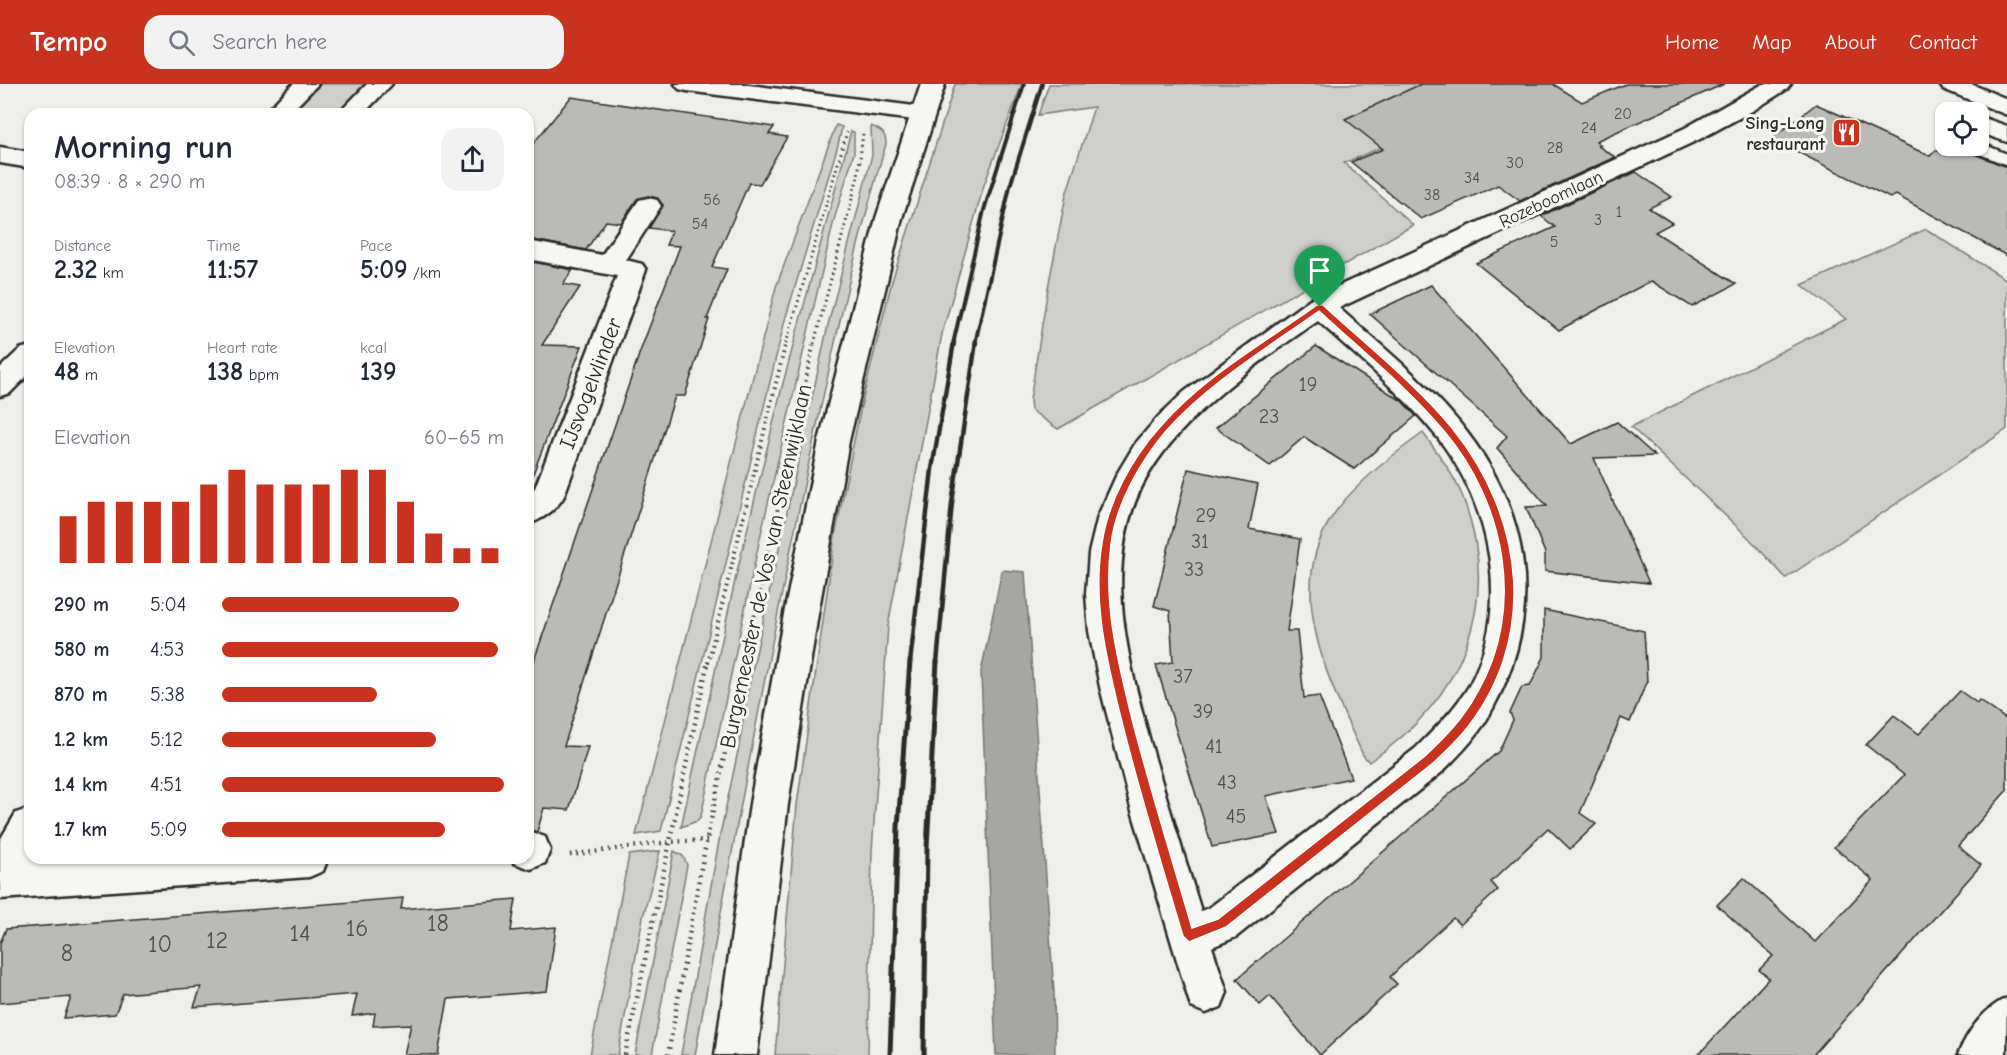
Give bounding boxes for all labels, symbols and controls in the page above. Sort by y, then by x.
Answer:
search box [144,15,564,69]
text: Tempo [30,26,108,58]
icon: search [165,26,198,59]
text: Search here [213,29,327,55]
text: Home [1665,30,1719,54]
text: Map [1752,30,1792,54]
text: About [1825,30,1876,54]
text: Contact [1909,30,1977,54]
map controls [1935,102,1989,156]
button: locate [1935,102,1989,156]
house number: 20 [1614,105,1632,123]
place label: Sing-Long restaurant [1746,113,1826,155]
restaurant icon: Sing-Long restaurant [1830,117,1862,149]
house number: 24 [1581,119,1597,137]
text: Morning run [54,128,233,166]
button: share [441,128,504,191]
house number: 28 [1547,139,1563,157]
house number: 30 [1506,154,1524,172]
street label: Rozeboomlaan [1496,166,1606,233]
house number: 34 [1464,169,1480,187]
text: 08:39 · 8 × 290 m [54,170,205,193]
house number: 38 [1424,186,1440,204]
house number: 56 [703,191,721,209]
house number: 1 [1616,203,1622,221]
house number: 3 [1594,211,1602,229]
house number: 54 [692,215,708,233]
house number: 5 [1550,233,1558,251]
text: Distance [54,237,111,255]
text: Time [207,237,240,255]
text: Pace [360,237,392,255]
pin [1294,245,1345,307]
icon: arrive [1303,254,1336,287]
text: 2.32 [54,255,97,285]
text: 11:57 [207,255,258,285]
text: 5:09 [360,255,408,285]
text: km [97,264,124,282]
text: /km [408,264,441,282]
street label: IJsvogelvlinder [554,314,628,453]
text: Elevation [54,339,115,357]
text: Heart rate [207,339,278,357]
text: kcal [360,339,387,357]
text: 48 [54,357,80,387]
text: 138 [207,357,243,387]
text: 139 [360,357,397,387]
text: m [80,366,98,384]
text: bpm [243,366,279,384]
house number: 19 [1299,373,1317,396]
street label: Burgemeester de Vos van Steenwijklaan [715,382,817,751]
house number: 23 [1259,405,1279,428]
text: Elevation [54,426,131,449]
text: 60–65 m [424,426,504,449]
house number: 29 [1195,504,1217,527]
house number: 31 [1191,530,1209,553]
house number: 33 [1184,558,1204,581]
text: 290 m [54,593,109,616]
text: 5:04 [150,593,186,616]
text: 580 m [54,638,109,661]
text: 4:53 [150,638,184,661]
house number: 37 [1173,665,1193,688]
text: 870 m [54,683,108,706]
text: 5:38 [150,683,185,706]
house number: 39 [1193,700,1213,723]
text: 1.2 km [54,728,108,751]
text: 5:12 [150,728,183,751]
house number: 41 [1205,735,1223,758]
house number: 43 [1217,771,1237,794]
text: 1.4 km [54,773,108,796]
text: 4:51 [150,773,182,796]
house number: 45 [1226,805,1246,828]
text: 1.7 km [54,818,107,841]
text: 5:09 [150,818,187,841]
house number: 18 [427,909,449,937]
house number: 16 [346,914,368,942]
house number: 14 [289,919,311,947]
house number: 12 [206,926,228,954]
house number: 10 [148,930,172,958]
house number: 8 [61,939,73,967]

